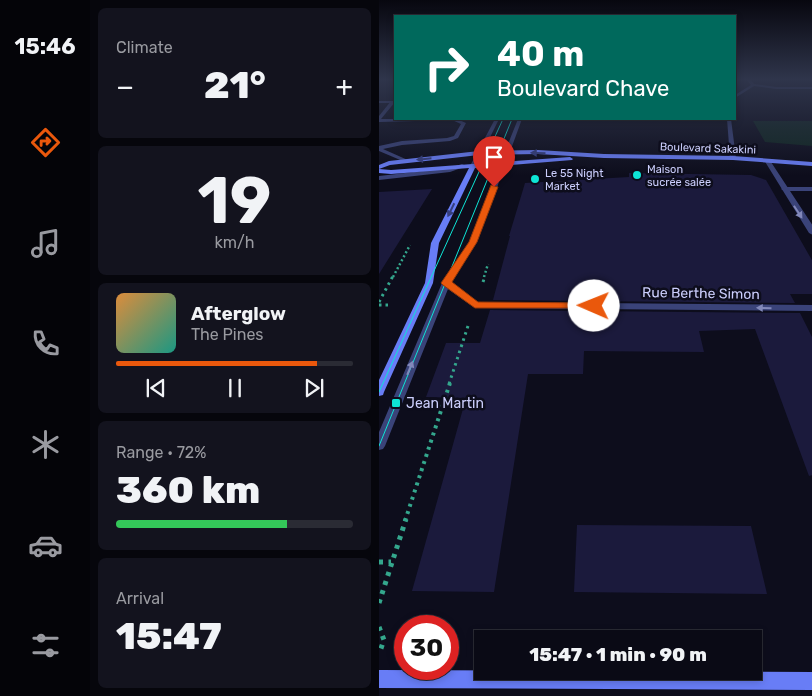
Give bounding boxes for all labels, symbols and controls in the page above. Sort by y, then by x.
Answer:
text: 15:46 [15,33,75,60]
text: 40 m [497,33,584,75]
icon: right [414,35,479,100]
text: Climate [116,38,173,57]
text: 21° [204,62,266,108]
text: − [116,70,134,103]
text: + [336,70,353,103]
text: Boulevard Chave [497,75,669,102]
icon: directions [28,125,63,160]
pin [473,136,515,187]
street label: Boulevard Sakakini [660,140,756,157]
icon: arrive [480,143,508,171]
one-way arrow [530,148,546,156]
one-way arrow [416,155,432,163]
text: 19 [198,162,271,239]
place label: Maison sucrée salée [647,163,711,189]
place label: Le 55 Night Market [545,167,604,193]
marker: Maison sucrée salée [631,169,643,181]
marker: Le 55 Night Market [529,173,541,185]
one-way arrow [447,202,455,217]
one-way arrow [794,205,803,219]
icon: music [28,226,63,261]
text: km/h [215,233,254,252]
position arrow [567,279,619,331]
street label: Rue Berthe Simon [642,284,760,303]
text: Afterglow [191,302,286,325]
one-way arrow [755,303,771,311]
text: The Pines [191,325,264,344]
icon: phone [28,326,63,361]
one-way arrow [407,361,415,375]
icon: previous [142,374,170,402]
icon: pause [221,374,249,402]
icon: next [300,374,328,402]
place label: Jean Martin [406,395,484,412]
marker: Jean Martin [390,397,402,409]
icon: climate [28,427,63,462]
text: Range · 72% [116,443,206,462]
text: 360 km [116,467,260,513]
icon: car [28,528,63,563]
text: Arrival [116,589,164,608]
text: 15:47 [116,613,222,659]
speed limit sign: 30 [394,615,459,680]
icon: filters [28,628,63,663]
text: 15:47 · 1 min · 90 m [529,643,707,666]

